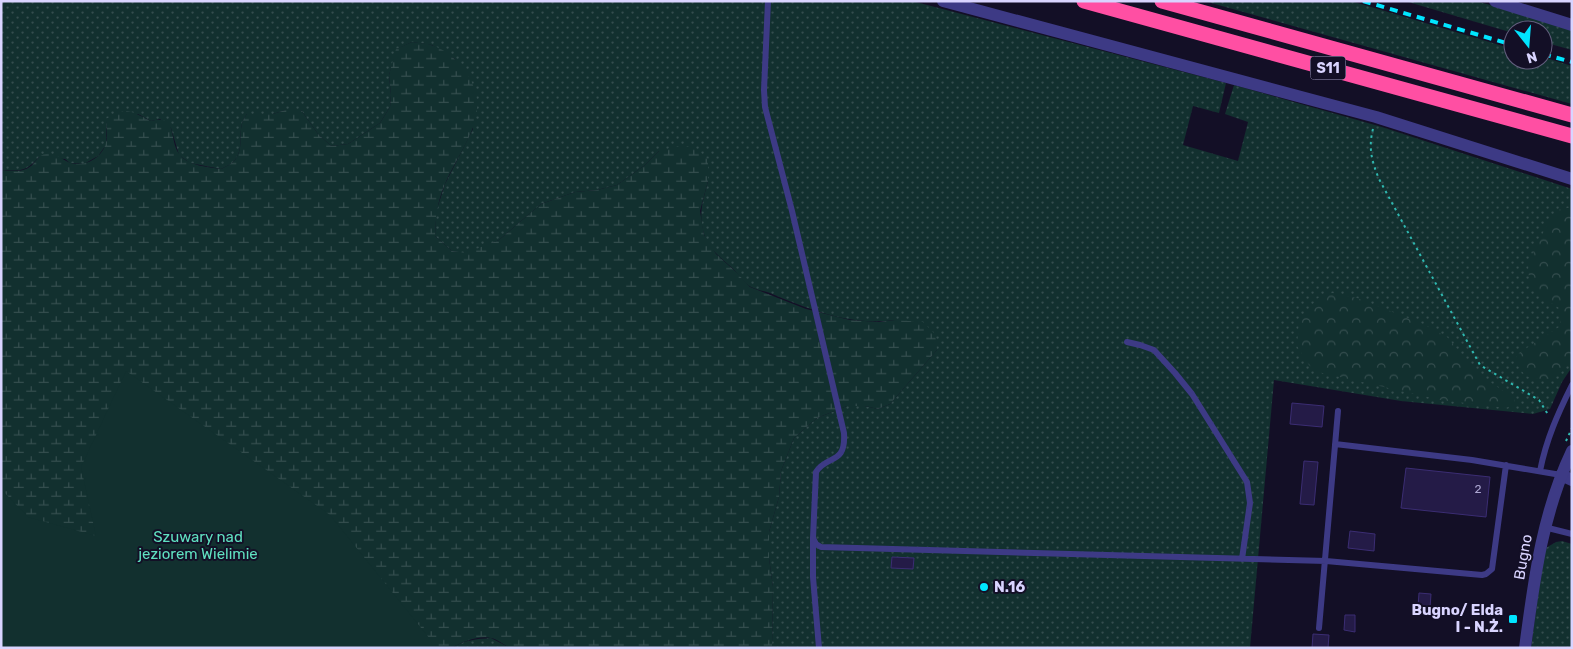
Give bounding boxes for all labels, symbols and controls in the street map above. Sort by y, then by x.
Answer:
north arrow [1503,20,1553,70]
text: N [1524,47,1539,67]
road number: S11 [1310,56,1346,80]
house number: 2 [1474,482,1482,496]
park label: Szuwary nad jeziorem Wielimie [137,528,258,563]
street label: Bugno [1510,533,1536,581]
place label: N.16 [994,578,1025,596]
marker: N.16 [978,581,990,593]
place label: Bugno/ Elda I - N.Ż. [1411,601,1503,636]
marker: Bugno/ Elda I - N.Ż. [1507,613,1519,625]

